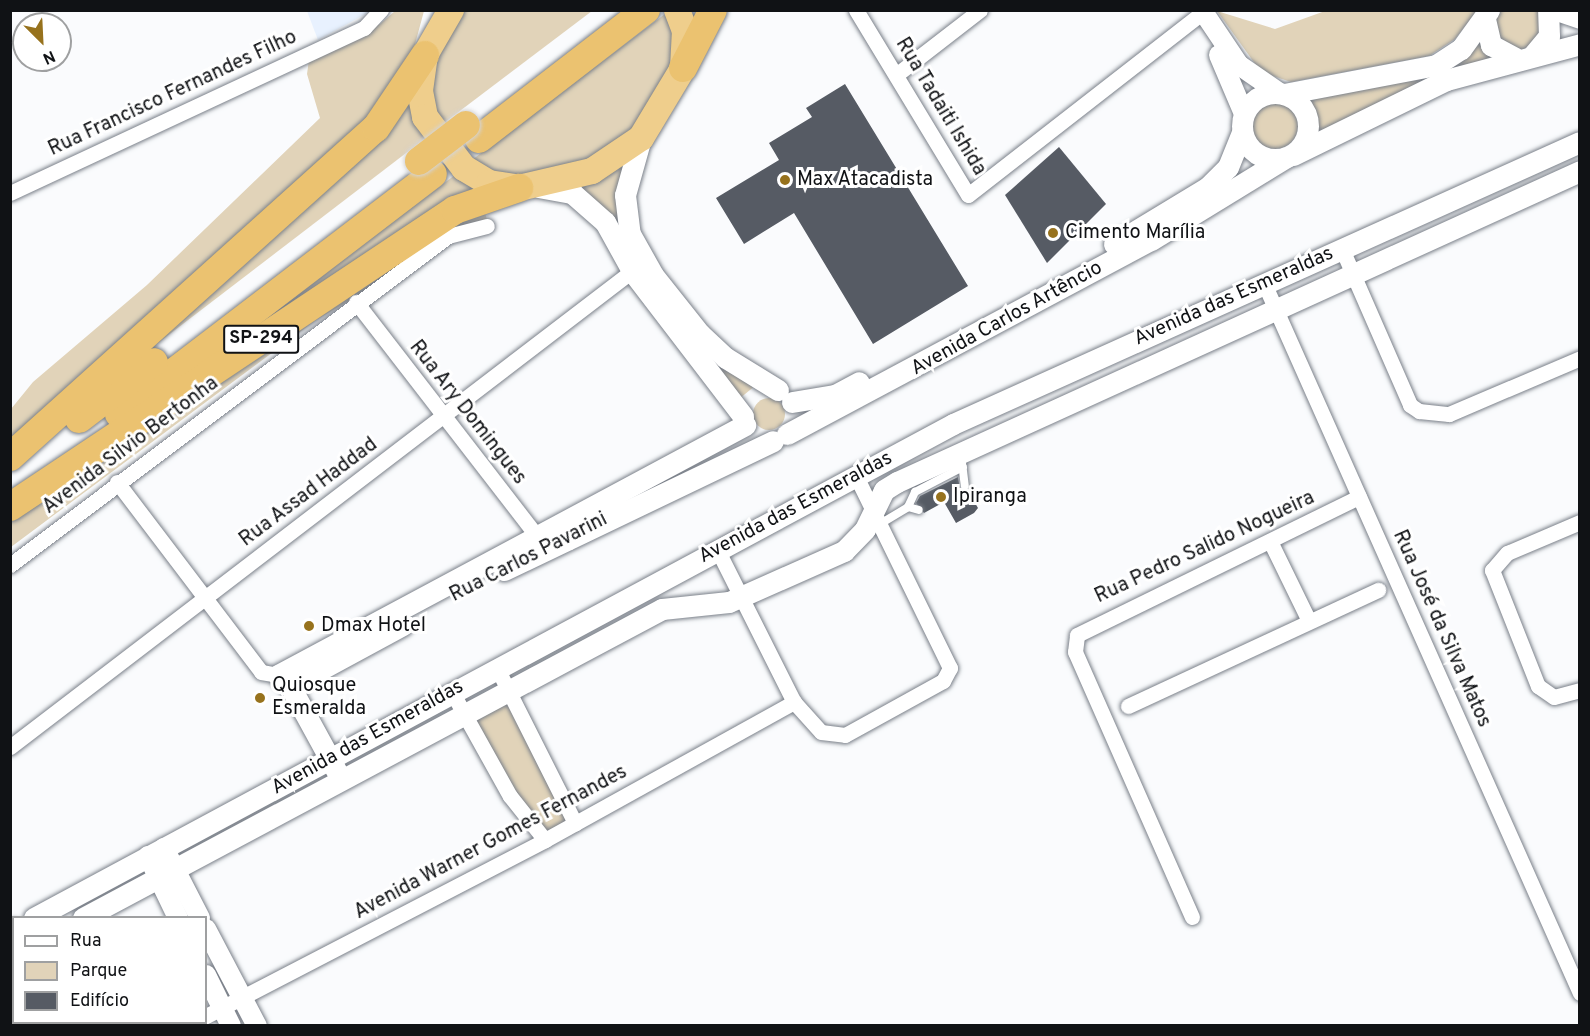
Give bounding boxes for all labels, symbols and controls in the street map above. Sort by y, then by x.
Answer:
north arrow [12,12,72,72]
street label: Rua Francisco Fernandes Filho [45,26,301,162]
street label: Rua Tadaiti Ishida [889,33,991,181]
text: N [39,45,58,68]
place label: Max Atacadista [797,168,934,192]
marker: Max Atacadista [778,173,792,187]
place label: Cimento Marília [1065,221,1205,245]
marker: Cimento Marília [1046,226,1060,240]
street label: Avenida das Esmeraldas [1131,242,1337,352]
street label: Avenida Carlos Artêncio [907,256,1107,382]
road number: SP-294 [222,324,300,354]
street label: Rua Ary Domingues [403,336,531,490]
street label: Avenida Silvio Bertonha [38,372,224,520]
street label: Rua Assad Haddad [235,433,383,553]
street label: Avenida das Esmeraldas [695,447,897,569]
place label: Ipiranga [953,485,1027,509]
street label: Rua Pedro Salido Nogueira [1091,487,1319,609]
marker: Ipiranga [934,490,948,504]
street label: Rua Carlos Pavarini [446,508,612,608]
street label: Rua José da Silva Matos [1387,527,1495,731]
place label: Dmax Hotel [321,614,426,638]
marker: Dmax Hotel [302,619,316,633]
place label: Quiosque Esmeralda [272,674,366,721]
street label: Avenida das Esmeraldas [268,675,468,801]
marker: Quiosque Esmeralda [253,691,267,705]
street label: Avenida Warner Gomes Fernandes [350,761,632,925]
legend [12,916,207,1024]
text: Rua [70,930,101,953]
text: Parque [70,960,127,983]
text: Edifício [70,990,129,1013]

